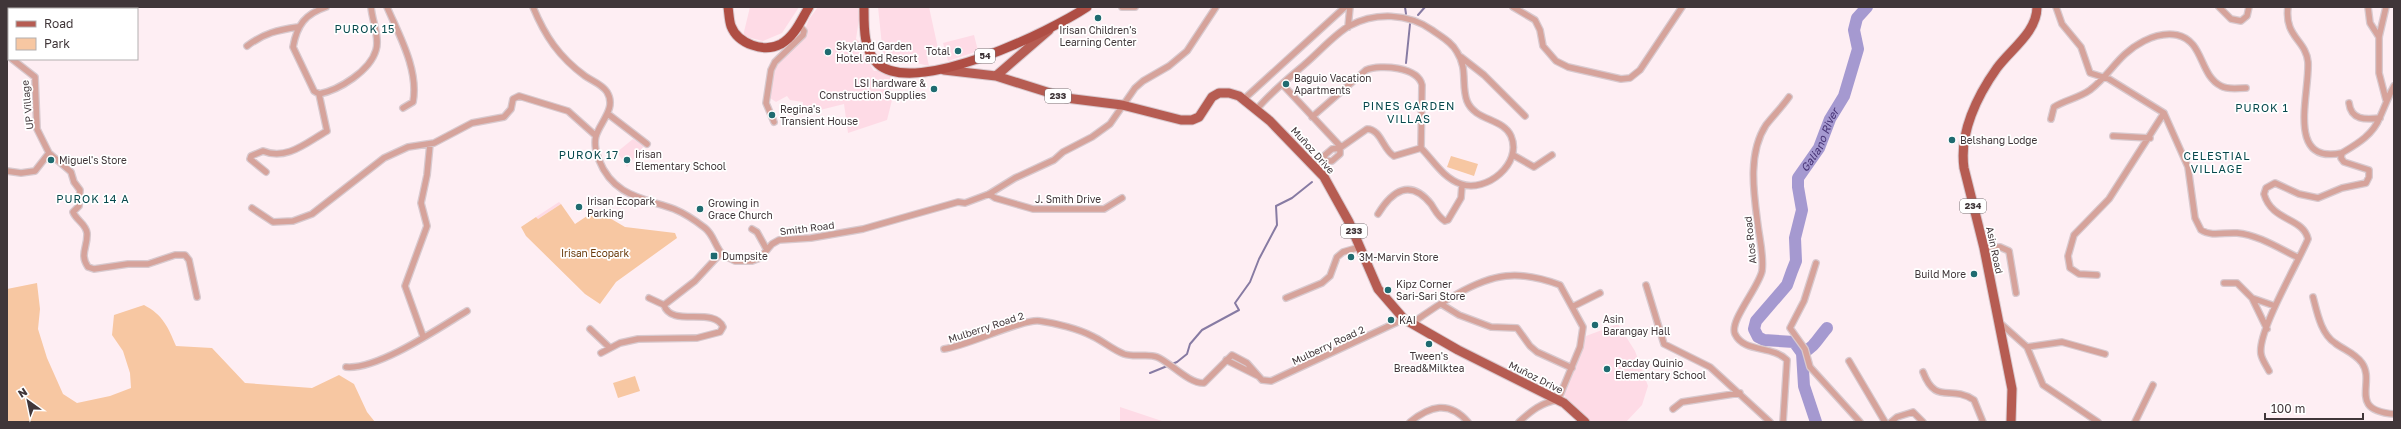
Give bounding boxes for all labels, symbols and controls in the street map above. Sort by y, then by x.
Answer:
legend [8,8,138,60]
marker: Irisan Children's Learning Center [1093,13,1103,23]
text: Road [44,16,73,31]
district label: PUROK 15 [335,22,395,35]
place label: Irisan Children's Learning Center [1059,24,1137,48]
text: Park [44,36,70,51]
place label: Skyland Garden Hotel and Resort [836,40,917,64]
place label: Total [926,45,950,57]
marker: Total [953,46,963,56]
marker: Skyland Garden Hotel and Resort [823,47,833,57]
road number: 54 [975,49,995,63]
place label: Baguio Vacation Apartments [1294,72,1371,96]
place label: LSI hardware & Construction Supplies [819,77,926,101]
street label: UP Village [18,79,36,130]
marker: Baguio Vacation Apartments [1281,79,1291,89]
marker: LSI hardware & Construction Supplies [929,84,939,94]
road number: 233 [1045,89,1071,103]
district label: PINES GARDEN VILLAS [1363,99,1455,125]
district label: PUROK 1 [2235,101,2289,114]
place label: Regina's Transient House [780,103,858,127]
water label: Galiano River [1797,104,1842,174]
marker: Regina's Transient House [767,110,777,120]
street label: Muñoz Drive [1289,124,1337,176]
place label: Belshang Lodge [1960,134,2037,146]
marker: Belshang Lodge [1947,135,1957,145]
district label: PUROK 17 [559,148,619,161]
place label: Irisan Elementary School [635,148,726,172]
district label: CELESTIAL VILLAGE [2183,149,2251,175]
place label: Miguel's Store [59,154,127,166]
marker: Miguel's Store [46,155,56,165]
marker: Irisan Elementary School [622,155,632,165]
district label: PUROK 14 A [56,192,130,205]
street label: J. Smith Drive [1035,193,1101,205]
place label: Irisan Ecopark Parking [587,195,655,219]
place label: Growing in Grace Church [708,197,773,221]
road number: 234 [1960,199,1986,213]
marker: Irisan Ecopark Parking [574,202,584,212]
marker: Growing in Grace Church [695,204,705,214]
street label: Alos Road [1742,216,1758,264]
street label: Smith Road [779,219,835,237]
road number: 233 [1341,224,1367,238]
street label: Asin Road [1984,225,2006,275]
park label: Irisan Ecopark [561,247,629,259]
place label: Dumpsite [722,250,768,262]
marker: Dumpsite [709,251,719,261]
place label: 3M-Marvin Store [1359,251,1439,263]
marker: 3M-Marvin Store [1346,252,1356,262]
place label: Build More [1915,268,1966,280]
marker: Build More [1969,269,1979,279]
place label: Kipz Corner Sari-Sari Store [1396,278,1466,302]
marker: Kipz Corner Sari-Sari Store [1383,285,1393,295]
street label: Mulberry Road 2 [947,309,1026,345]
place label: Asin Barangay Hall [1603,313,1670,337]
place label: KAI [1399,314,1416,326]
marker: KAI [1386,315,1396,325]
marker: Asin Barangay Hall [1590,320,1600,330]
street label: Mulberry Road 2 [1290,323,1366,367]
marker: Tween's Bread&Milktea [1424,339,1434,349]
place label: Tween's Bread&Milktea [1394,350,1464,374]
place label: Pacday Quinio Elementary School [1615,357,1706,381]
street label: Muñoz Drive [1507,358,1565,396]
marker: Pacday Quinio Elementary School [1602,364,1612,374]
north arrow [8,381,48,421]
text: N [15,384,29,400]
scale bar [2265,395,2363,421]
text: 100 m [2271,401,2305,416]

